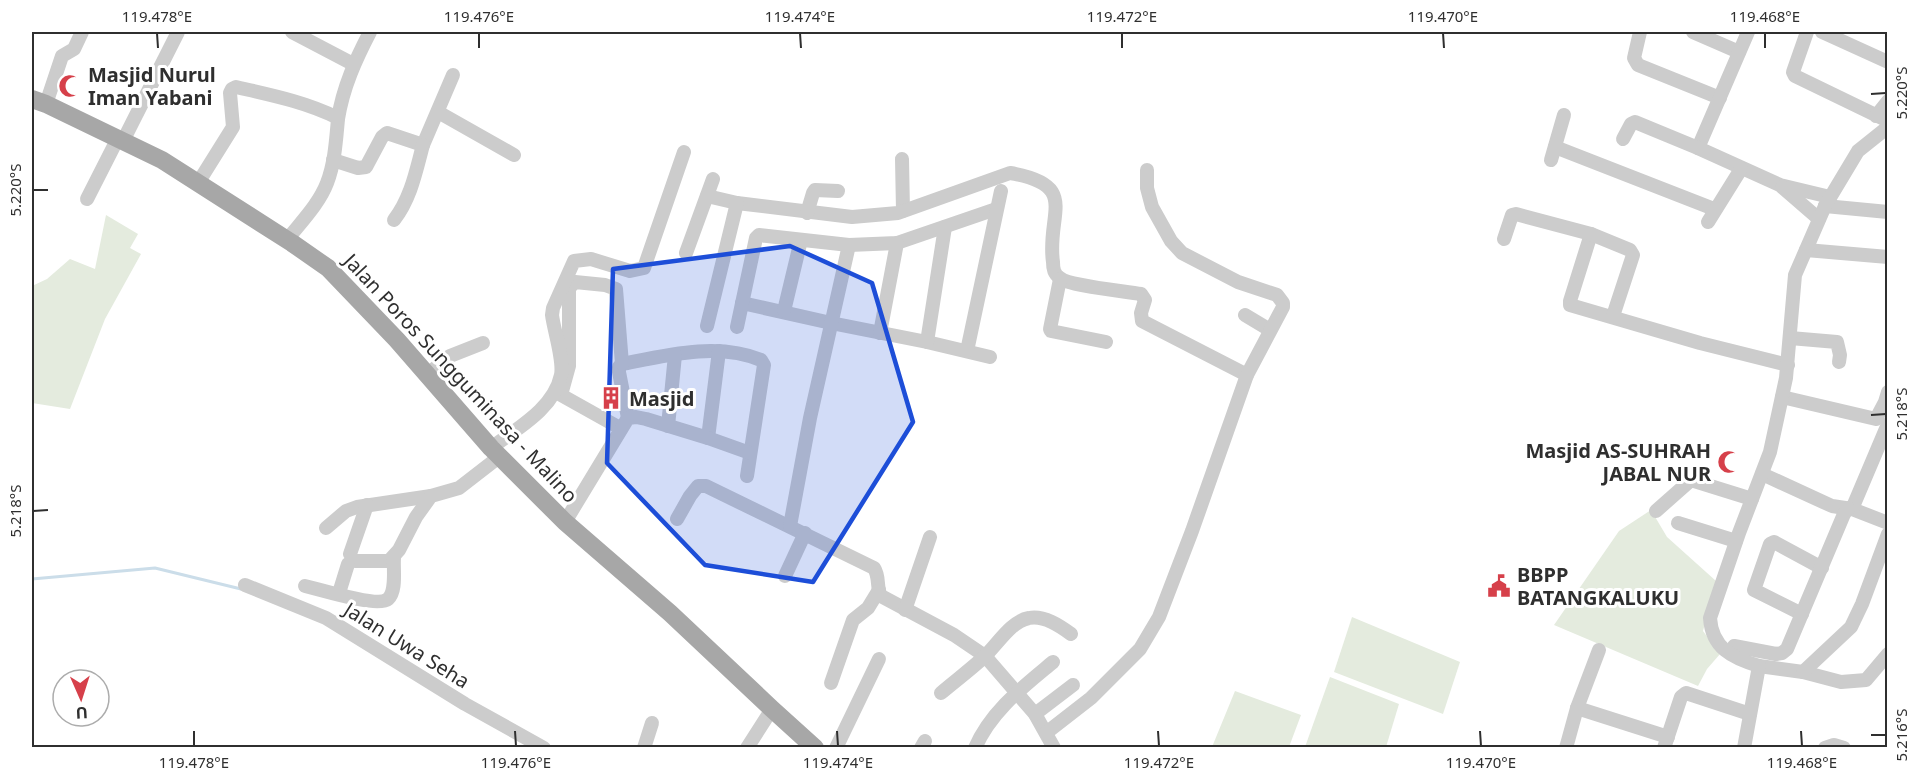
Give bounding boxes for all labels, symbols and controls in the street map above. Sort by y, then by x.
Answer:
text: 119.478°E [122,6,192,26]
text: 119.476°E [444,6,514,26]
text: 119.474°E [765,6,835,26]
text: 119.472°E [1087,6,1157,26]
text: 119.470°E [1408,6,1478,26]
text: 119.468°E [1730,6,1800,26]
place label: Masjid Nurul Iman Yabani [88,61,216,111]
text: 5.220°S [1891,67,1911,120]
mosque icon: Masjid Nurul Iman Yabani [57,73,83,99]
text: 5.220°S [5,164,25,217]
street label: Jalan Poros Sungguminasa - Malino [337,246,584,508]
building icon: Masjid [598,385,624,411]
place label: Masjid [629,385,694,412]
text: 5.218°S [1891,388,1911,441]
place label: Masjid AS-SUHRAH JABAL NUR [1525,437,1712,487]
mosque icon: Masjid AS-SUHRAH JABAL NUR [1716,449,1742,475]
text: 5.218°S [5,485,25,538]
place label: BBPP BATANGKALUKU [1517,561,1679,611]
public building icon: BBPP BATANGKALUKU [1486,573,1512,599]
street label: Jalan Uwa Seha [337,595,475,694]
north arrow [51,668,111,728]
text: U [75,702,88,724]
text: 5.216°S [1891,709,1911,762]
text: 119.478°E [159,752,229,772]
text: 119.476°E [481,752,551,772]
text: 119.474°E [803,752,873,772]
text: 119.472°E [1124,752,1194,772]
text: 119.470°E [1446,752,1516,772]
text: 119.468°E [1767,752,1837,772]

